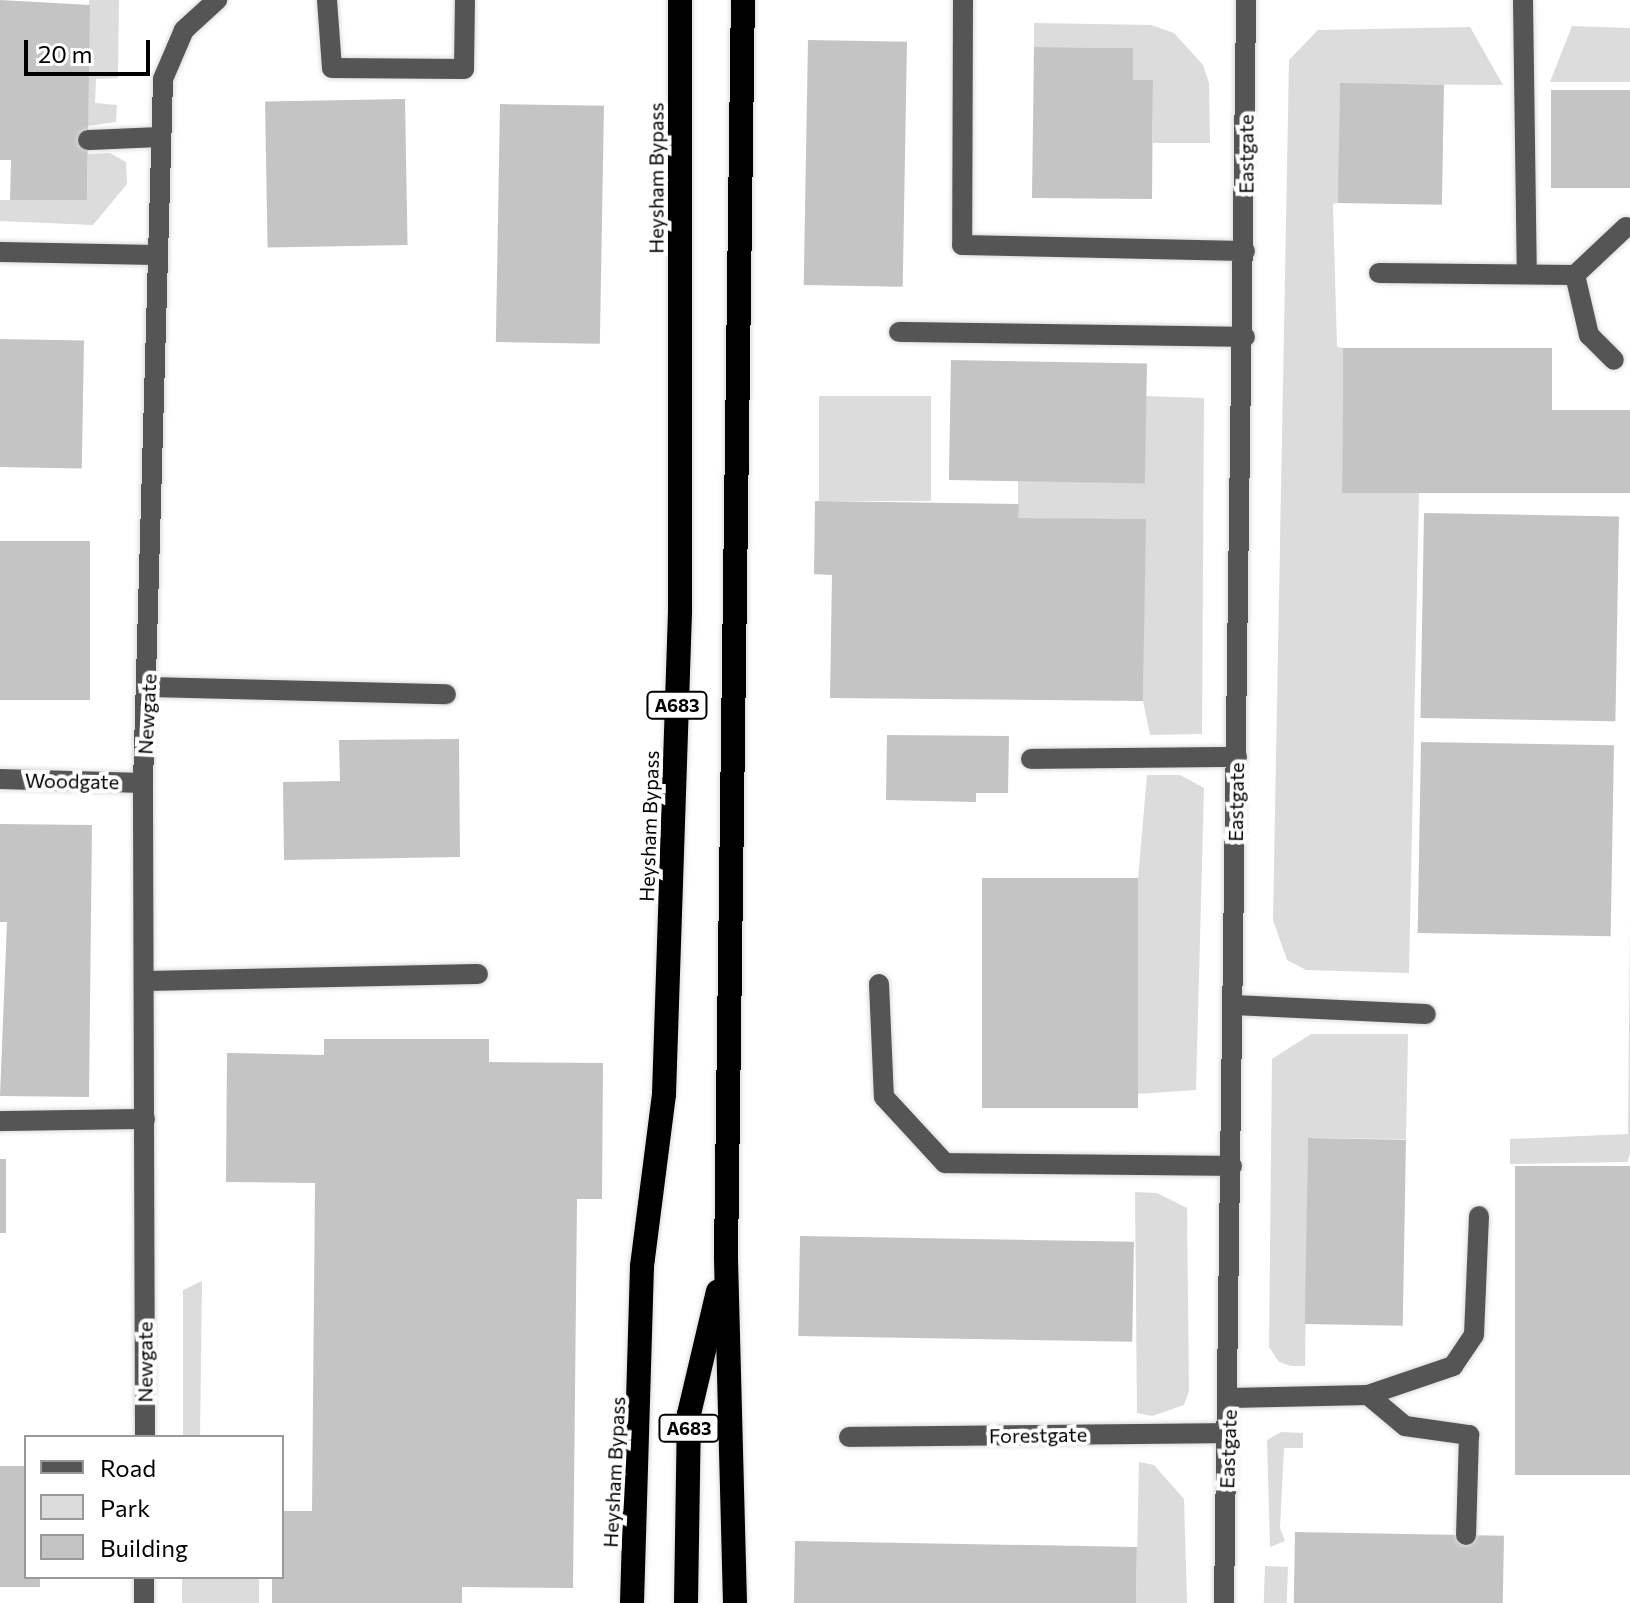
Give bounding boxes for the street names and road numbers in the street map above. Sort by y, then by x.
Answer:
street label: Heysham Bypass [644,102,668,254]
street label: Eastgate [1234,114,1258,194]
street label: Newgate [133,673,161,755]
road number: A683 [645,691,709,719]
street label: Heysham Bypass [634,750,664,902]
street label: Eastgate [1223,762,1249,842]
street label: Woodgate [25,768,119,794]
street label: Newgate [133,1321,157,1403]
street label: Heysham Bypass [598,1396,630,1548]
street label: Eastgate [1215,1409,1241,1489]
road number: A683 [657,1414,721,1442]
street label: Forestgate [989,1422,1087,1448]

